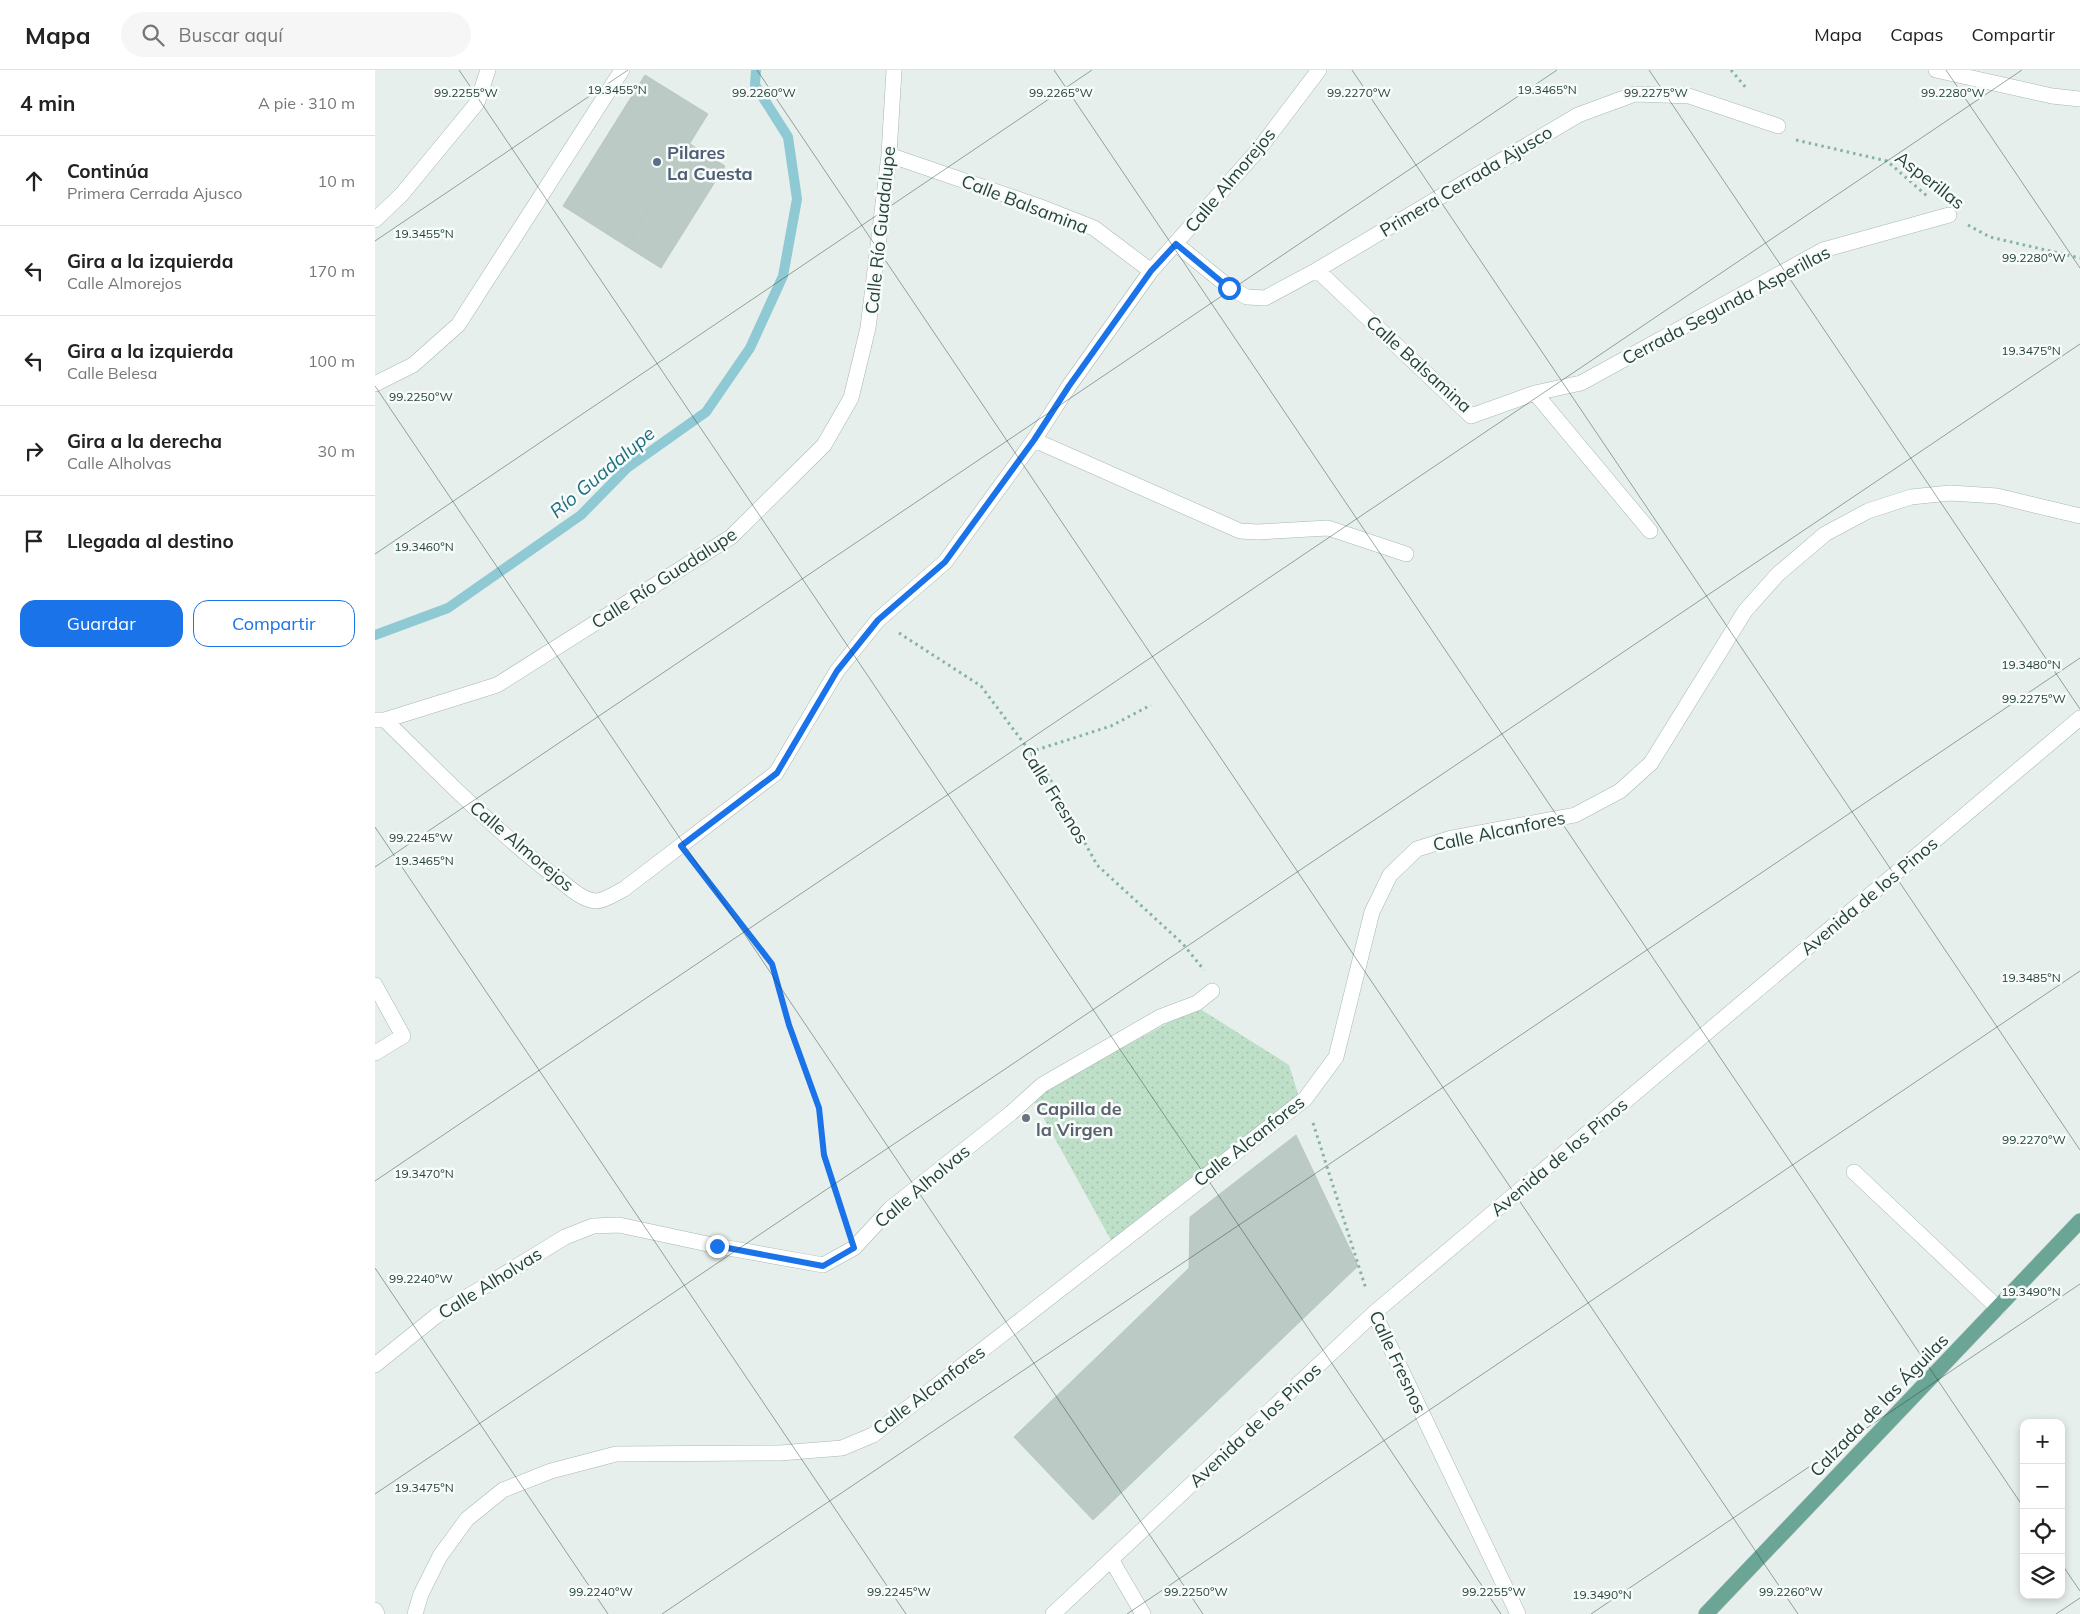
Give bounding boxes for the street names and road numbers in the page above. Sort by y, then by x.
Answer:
street label: Primera Cerrada Ajusco [1376,120,1556,242]
street label: Calle Almorejos [1180,123,1280,237]
street label: Calle Río Guadalupe [860,145,900,315]
street label: Asperillas [1891,146,1969,214]
street label: Calle Balsamina [958,169,1092,239]
street label: Cerrada Segunda Asperillas [1618,240,1834,370]
street label: Calle Balsamina [1361,310,1477,418]
street label: Calle Río Guadalupe [587,522,741,634]
street label: Calle Fresnos [1016,742,1094,848]
street label: Calle Almorejos [465,796,579,896]
street label: Calle Alcanfores [1431,806,1567,856]
street label: Avenida de los Pinos [1796,832,1942,960]
street label: Calle Alcanfores [1189,1090,1309,1192]
street label: Avenida de los Pinos [1486,1093,1632,1221]
street label: Calle Alholvas [870,1139,974,1233]
street label: Calle Alholvas [434,1242,546,1324]
street label: Calle Fresnos [1364,1307,1432,1417]
street label: Calzada de las Águilas [1805,1329,1953,1481]
street label: Calle Alcanfores [868,1340,990,1440]
street label: Avenida de los Pinos [1184,1358,1326,1492]

